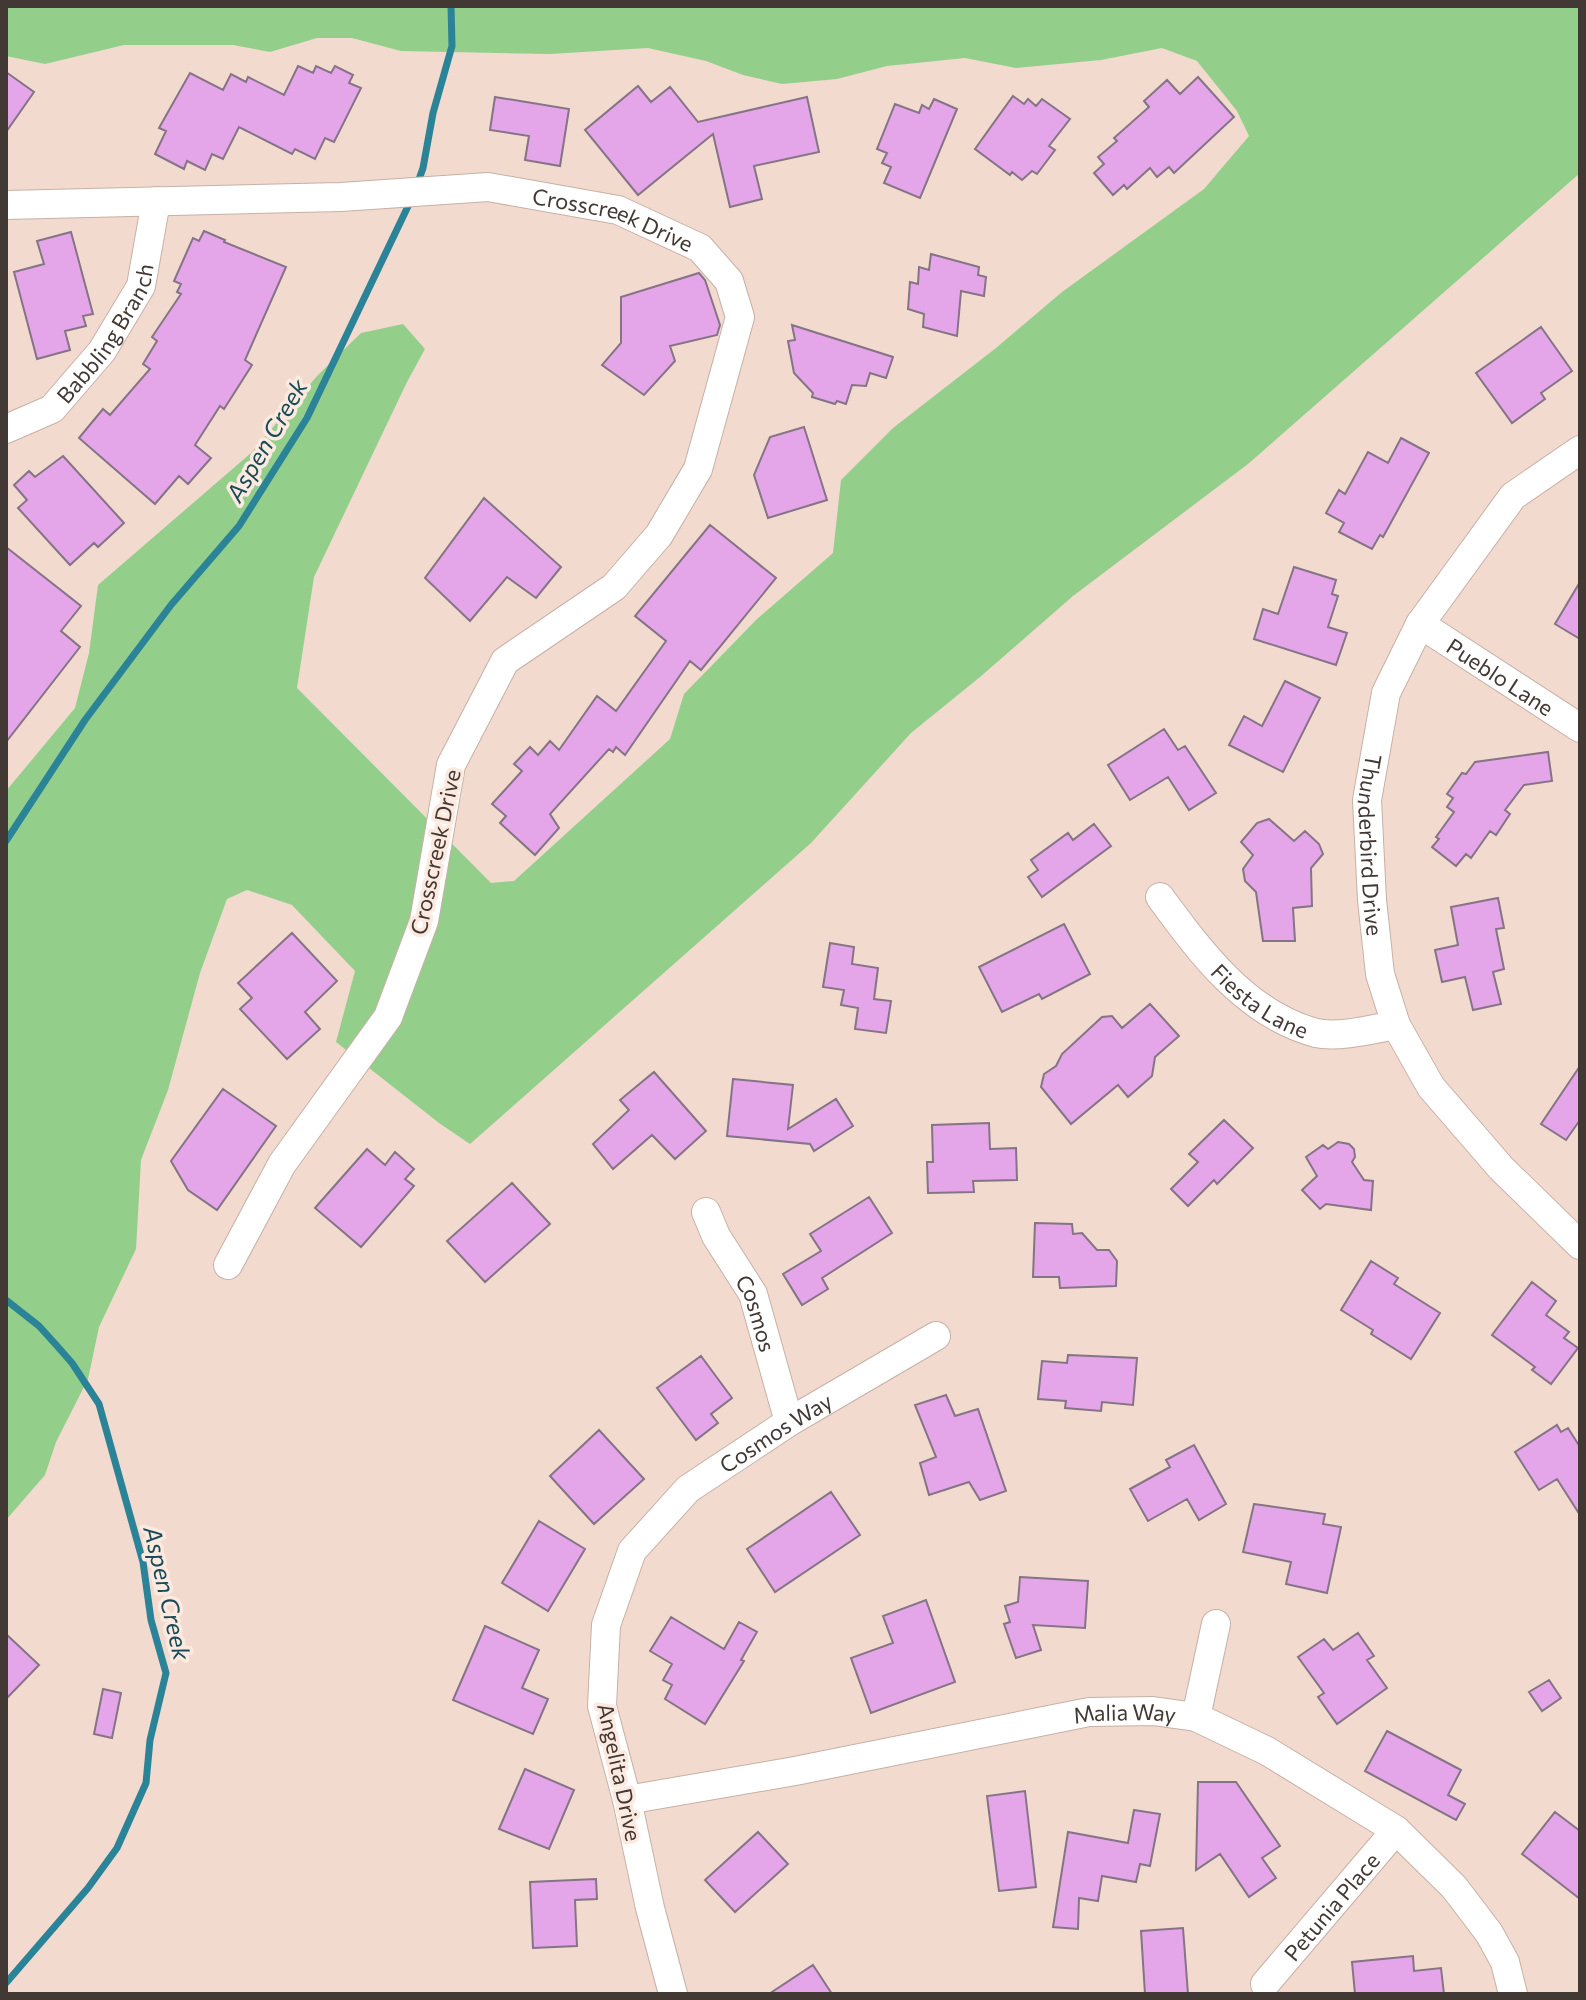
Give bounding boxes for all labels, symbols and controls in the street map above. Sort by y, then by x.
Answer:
street label: Crosscreek Drive [530,182,698,257]
street label: Babbling Branch [50,261,158,408]
water label: Aspen Creek [219,373,313,507]
street label: Pueblo Lane [1442,632,1559,721]
street label: Thunderbird Drive [1353,752,1389,937]
street label: Crosscreek Drive [404,767,466,937]
street label: Fiesta Lane [1206,958,1312,1043]
street label: Cosmos [730,1269,782,1355]
street label: Cosmos Way [714,1387,837,1478]
water label: Aspen Creek [138,1522,198,1664]
street label: Malia Way [1071,1697,1178,1728]
street label: Angelita Drive [592,1701,648,1843]
street label: Petunia Place [1278,1847,1385,1966]

